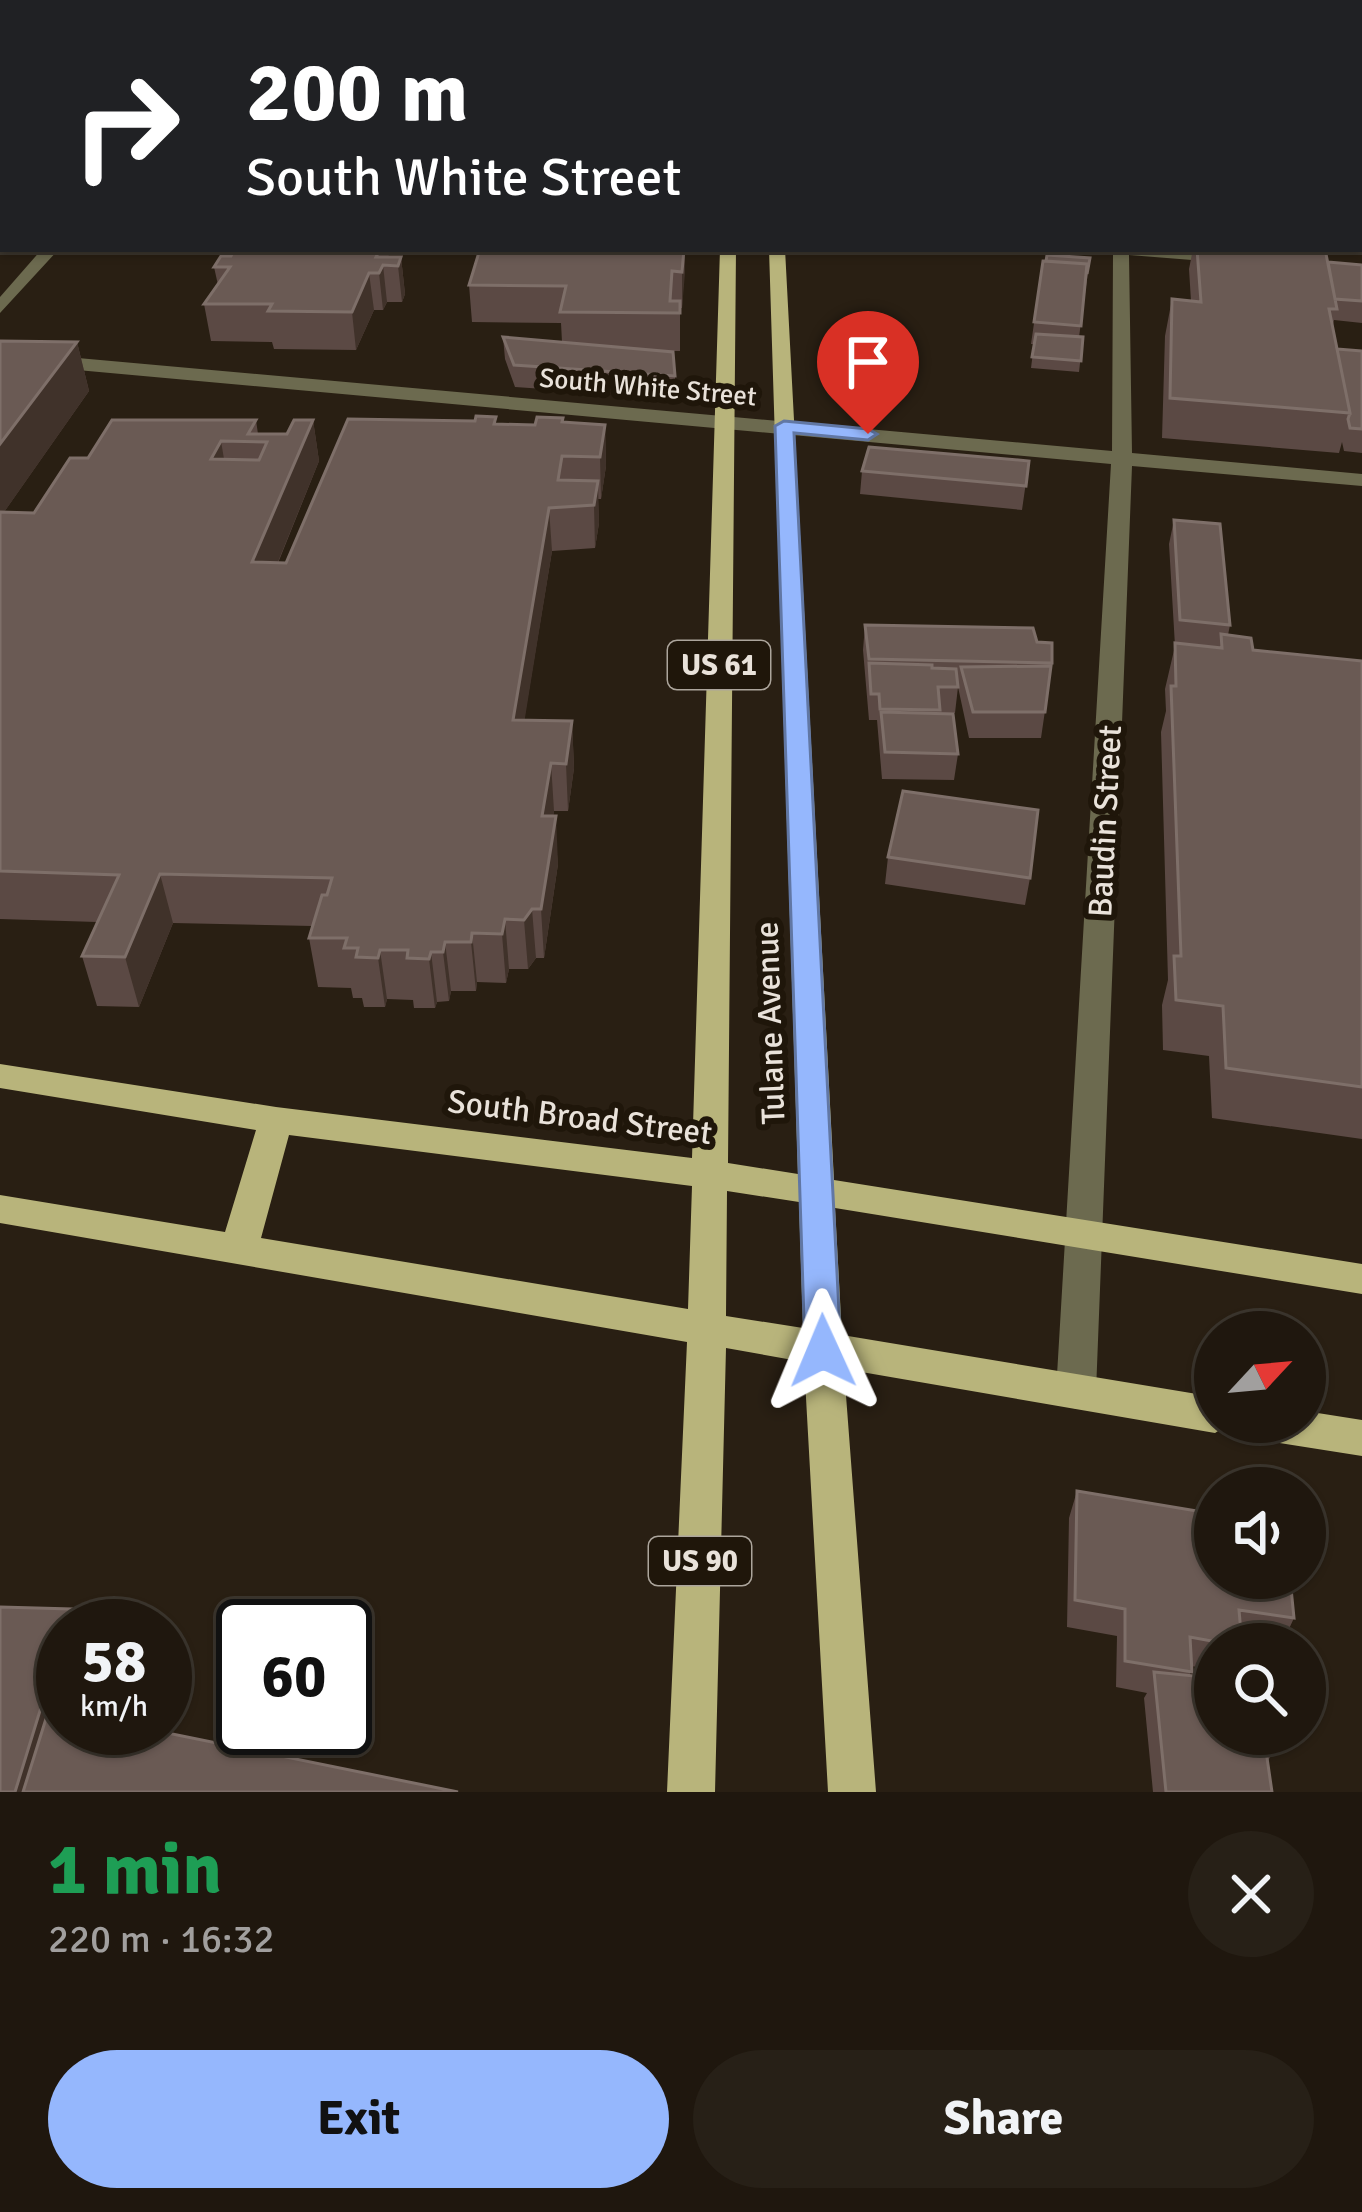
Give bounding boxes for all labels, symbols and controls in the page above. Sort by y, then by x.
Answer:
text: 200 m [246,41,468,145]
icon: right [48,48,204,204]
text: South White Street [246,144,681,211]
pin [817,311,919,434]
icon: arrive [835,329,901,395]
street label: South White Street [538,362,758,413]
road number: US 61 [668,641,770,689]
street label: Baudin Street [1080,724,1131,918]
street label: Tulane Avenue [746,921,795,1125]
street label: South Broad Street [445,1081,714,1154]
position arrow [760,1288,886,1414]
north arrow [1194,1311,1326,1443]
map controls [1194,1311,1326,1755]
button: sound [1194,1467,1326,1599]
road number: US 90 [649,1537,751,1585]
speed limit sign: 60 [216,1599,372,1755]
button: search [1194,1623,1326,1755]
text: 58 [82,1625,146,1699]
text: km/h [80,1688,148,1725]
text: 1 min [48,1825,222,1914]
button: close [1188,1831,1314,1957]
text: 220 m · 16:32 [48,1915,275,1963]
button: Exit [48,2050,669,2188]
button: Share [693,2050,1314,2188]

